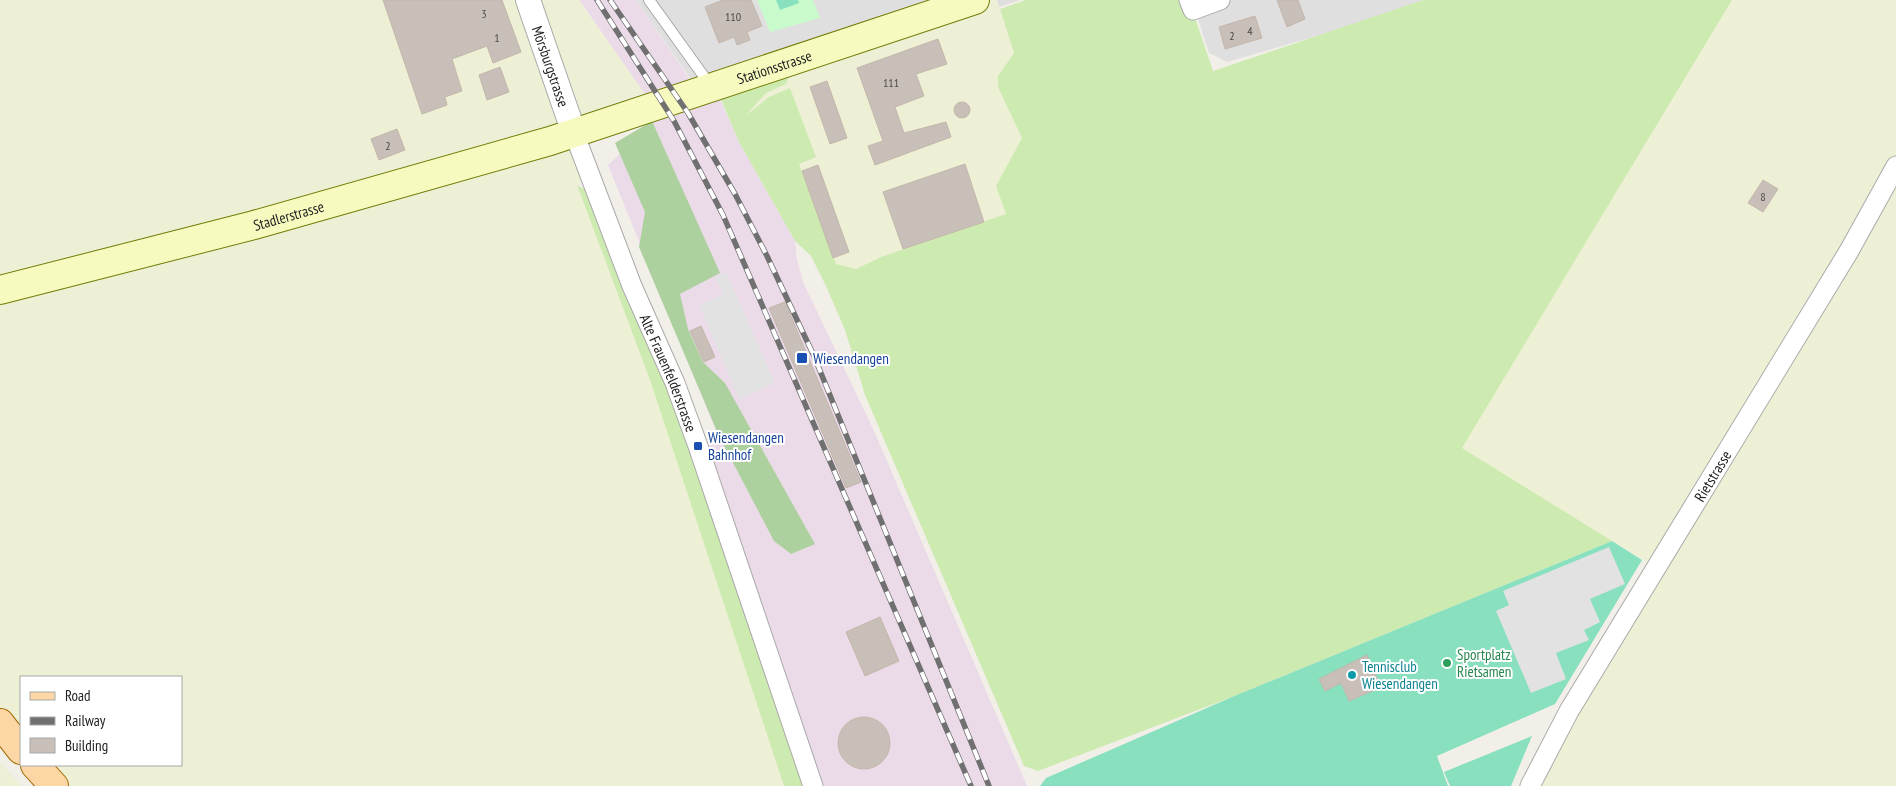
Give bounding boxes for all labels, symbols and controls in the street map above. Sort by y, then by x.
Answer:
house number: 3 [481,6,487,21]
house number: 110 [725,9,741,24]
street label: Mörsburgstrasse [528,23,574,109]
house number: 4 [1247,23,1253,38]
house number: 2 [1229,28,1235,43]
house number: 1 [494,30,500,45]
street label: Stationsstrasse [734,45,814,88]
house number: 111 [883,75,899,90]
house number: 2 [385,138,391,153]
house number: 8 [1760,189,1766,204]
street label: Stadlerstrasse [251,196,326,234]
street label: Alte Frauenfelderstrasse [636,311,701,434]
place label: Wiesendangen [813,349,889,368]
marker: Wiesendangen [795,351,809,365]
place label: Wiesendangen Bahnhof [708,428,784,464]
marker: Wiesendangen Bahnhof [692,440,704,452]
street label: Rietstrasse [1689,447,1735,505]
place label: Sportplatz Rietsamen [1457,645,1511,681]
place label: Tennisclub Wiesendangen [1362,657,1438,693]
marker: Sportplatz Rietsamen [1441,657,1453,669]
marker: Tennisclub Wiesendangen [1346,669,1358,681]
legend [20,676,182,766]
text: Road [65,686,91,705]
text: Railway [65,711,106,730]
text: Building [65,736,108,755]

